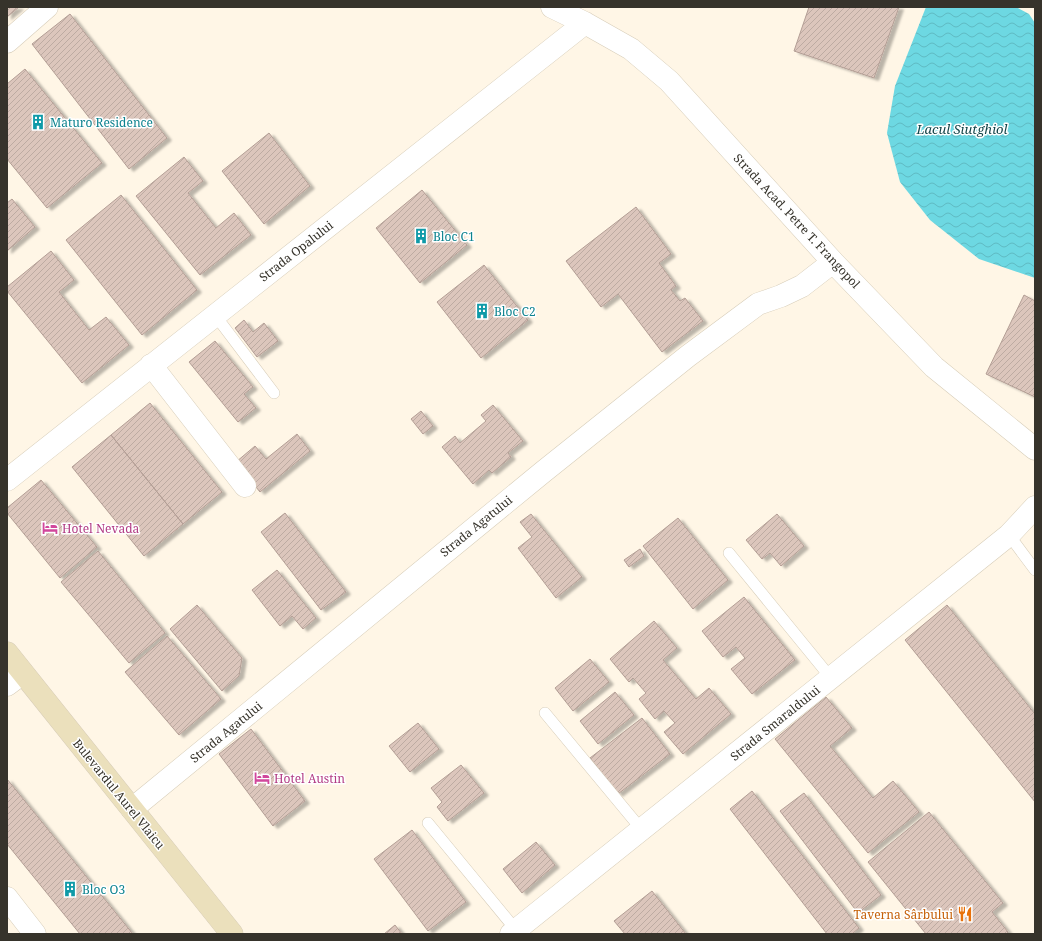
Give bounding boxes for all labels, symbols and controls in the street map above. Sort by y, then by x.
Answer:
building icon: Maturo Residence [29,113,47,131]
place label: Maturo Residence [50,114,153,131]
water label: Lacul Siutghiol [915,120,1008,138]
street label: Strada Acad. Petre T. Frangopol [730,150,864,292]
street label: Strada Opalului [255,217,337,285]
building icon: Bloc C1 [412,227,430,245]
place label: Bloc C1 [433,228,475,245]
building icon: Bloc C2 [473,302,491,320]
place label: Bloc C2 [494,303,536,320]
street label: Strada Agatului [436,491,516,560]
hotel icon: Hotel Nevada [41,519,59,537]
place label: Hotel Nevada [62,520,140,537]
street label: Strada Smaraldului [727,681,824,764]
street label: Strada Agatului [186,697,266,766]
street label: Bulevardul Aurel Vlaicu [69,735,169,853]
hotel icon: Hotel Austin [253,769,271,787]
place label: Hotel Austin [274,770,345,787]
building icon: Bloc O3 [61,880,79,898]
place label: Bloc O3 [82,881,125,898]
restaurant icon: Taverna Sârbului [956,905,974,923]
place label: Taverna Sârbului [854,906,953,923]

